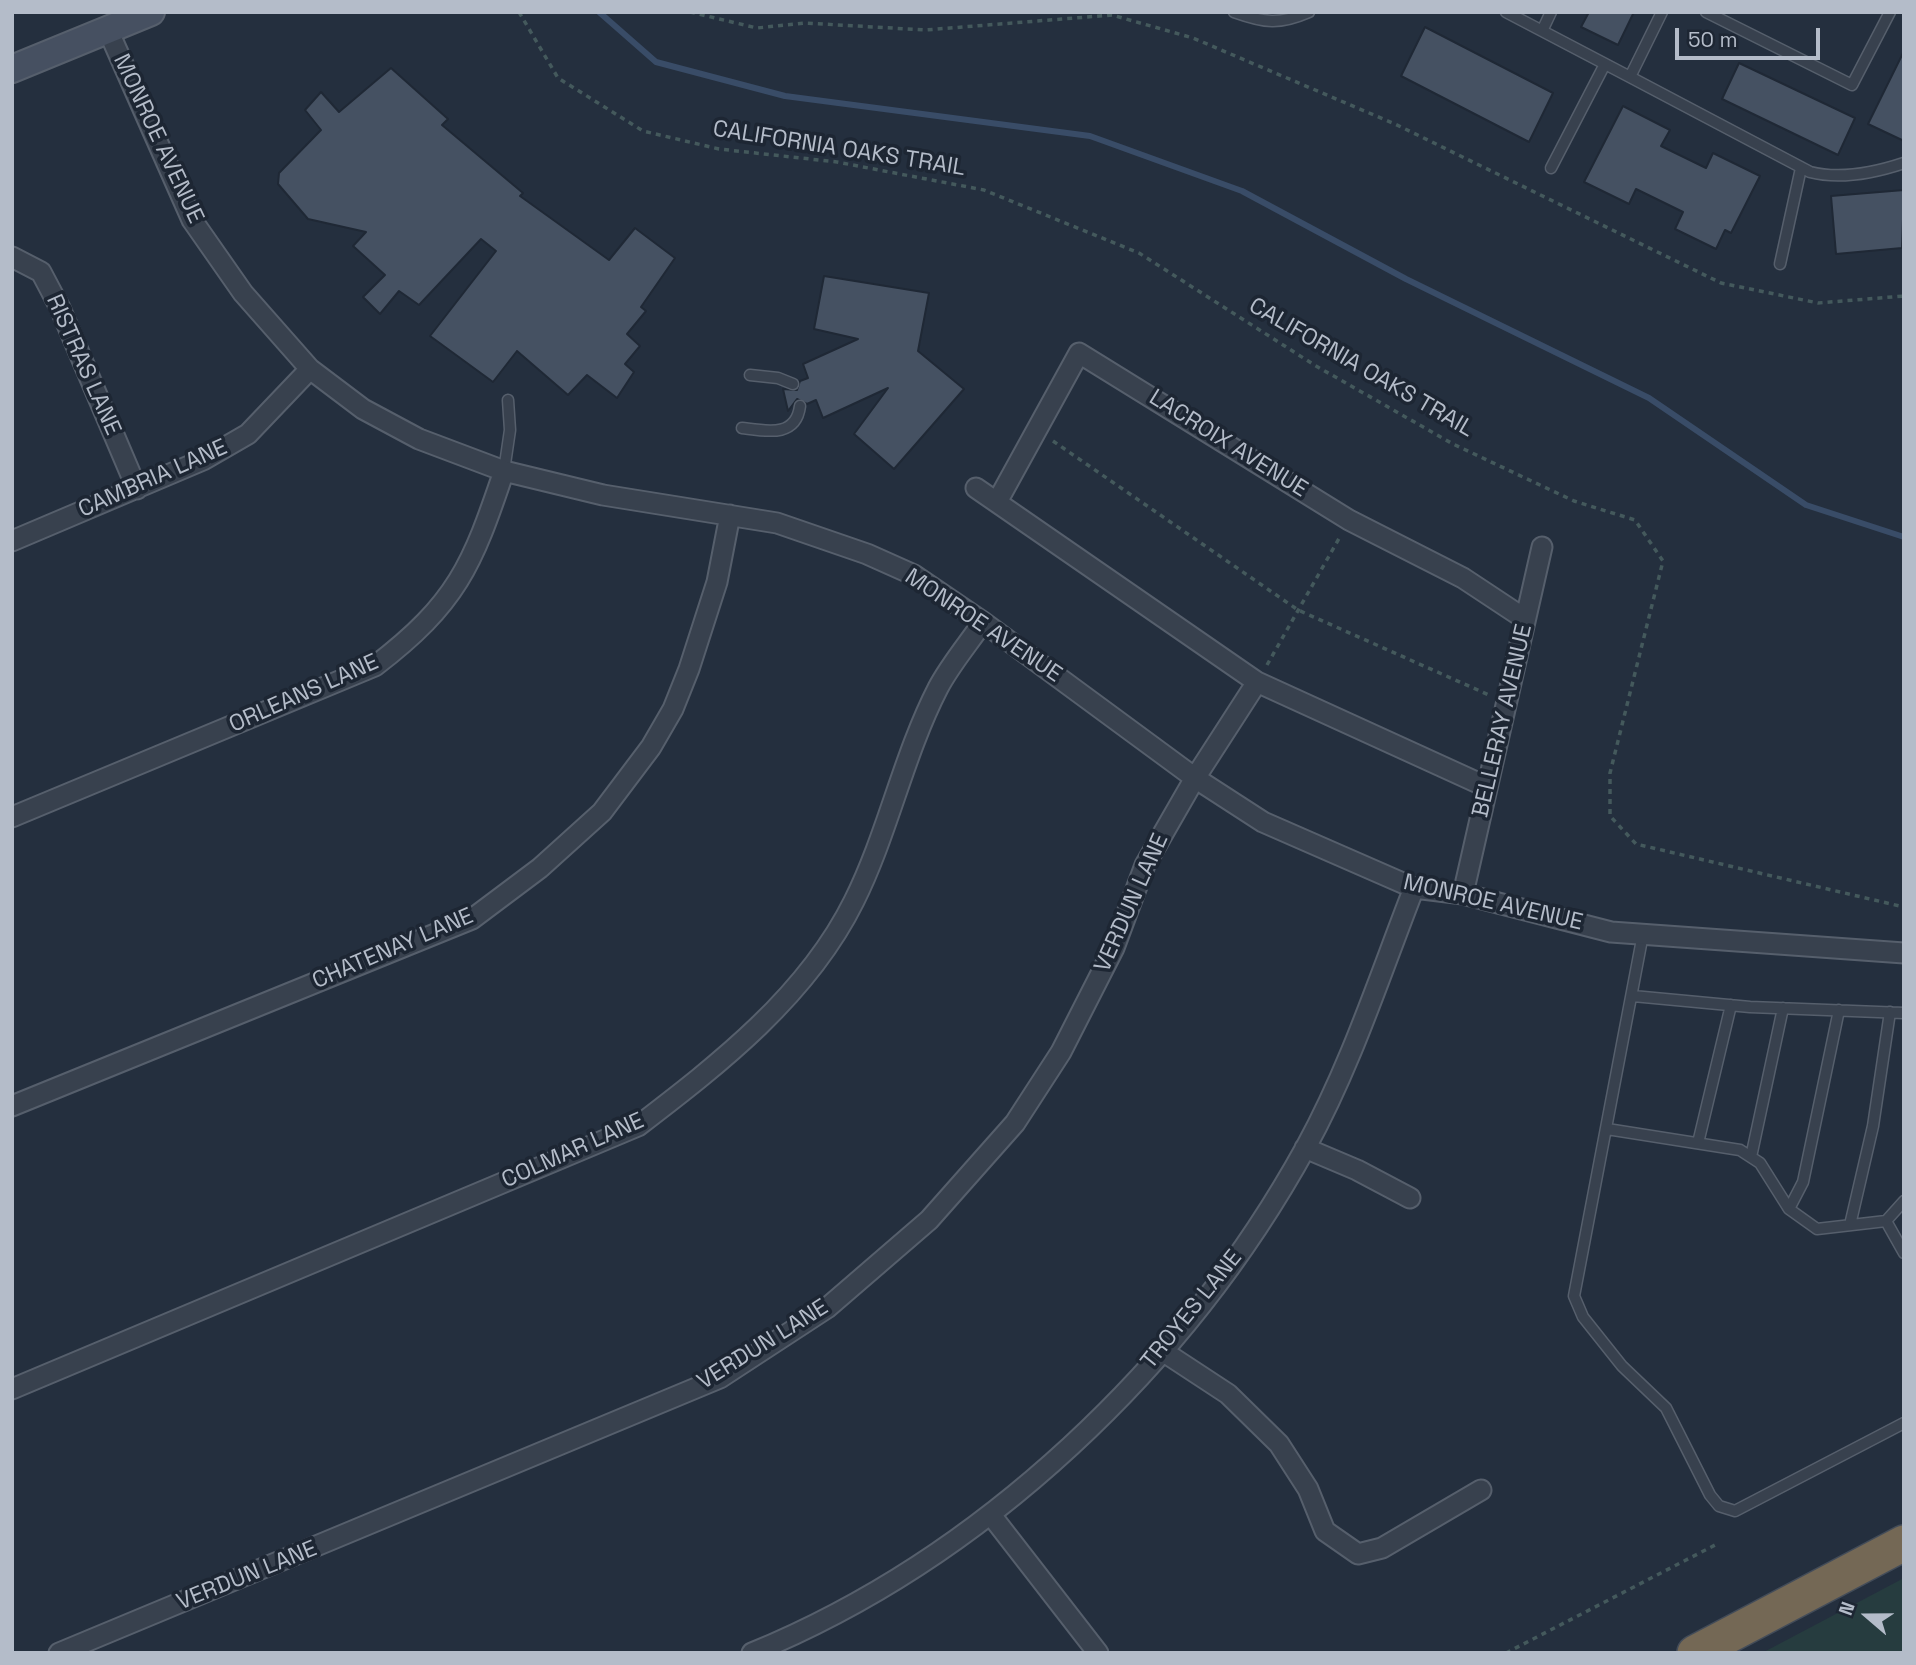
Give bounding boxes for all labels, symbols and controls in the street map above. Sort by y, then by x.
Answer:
scale bar [1678,14,1823,58]
text: 50 m [1688,26,1738,53]
street label: MONROE AVENUE [107,50,209,228]
street label: CALIFORNIA OAKS TRAIL [711,115,967,183]
street label: RISTRAS LANE [40,290,126,440]
street label: CALIFORNIA OAKS TRAIL [1244,292,1478,444]
street label: LACROIX AVENUE [1144,384,1312,504]
street label: CAMBRIA LANE [74,434,232,524]
street label: MONROE AVENUE [899,563,1067,689]
street label: BELLERAY AVENUE [1467,622,1539,820]
street label: ORLEANS LANE [225,649,383,739]
street label: VERDUN LANE [1089,829,1175,977]
street label: MONROE AVENUE [1401,869,1585,937]
street label: CHATENAY LANE [308,903,478,995]
street label: COLMAR LANE [498,1107,648,1195]
street label: TROYES LANE [1136,1245,1248,1375]
street label: VERDUN LANE [693,1294,833,1396]
street label: VERDUN LANE [173,1535,321,1617]
north arrow [1832,1581,1902,1651]
text: N [1833,1598,1861,1619]

